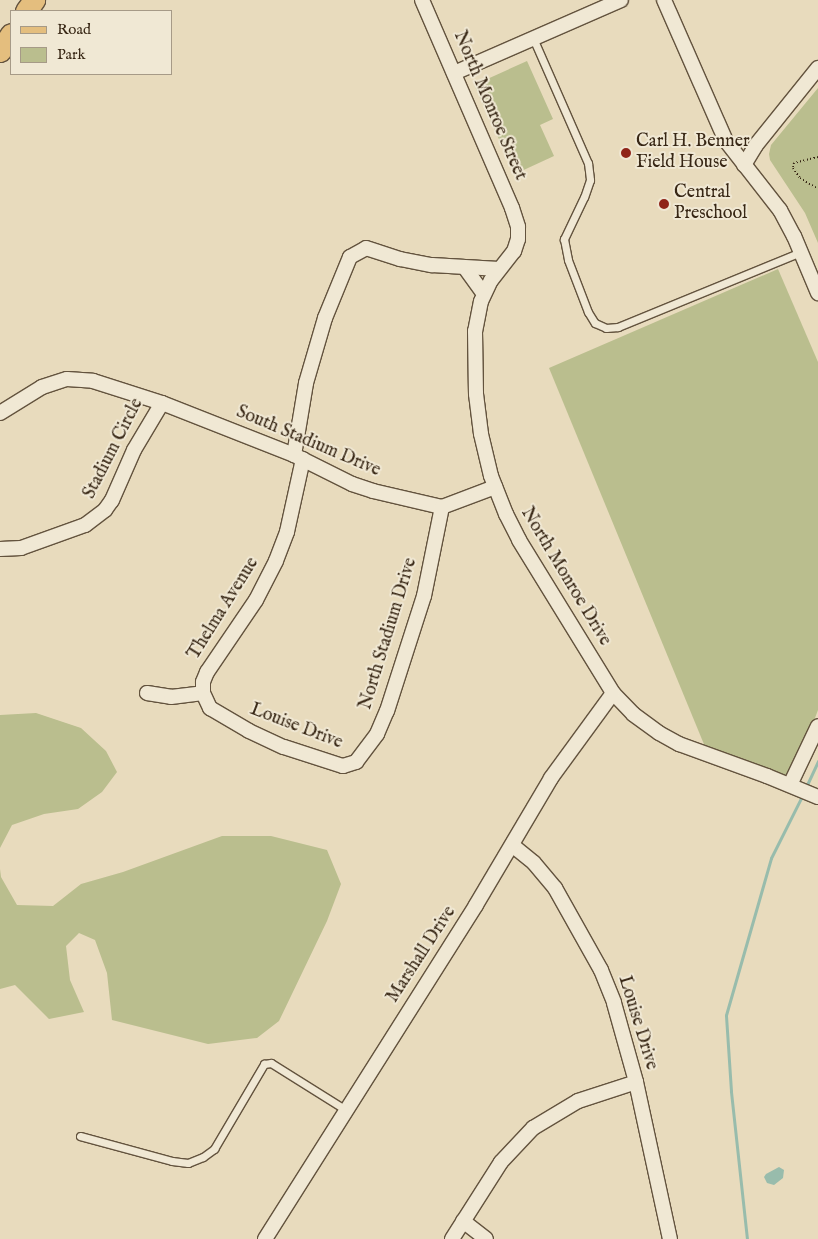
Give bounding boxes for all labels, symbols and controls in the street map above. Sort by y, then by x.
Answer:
legend [10,10,172,75]
text: Road [57,20,91,39]
street label: North Monroe Street [448,28,530,184]
text: Park [57,45,86,64]
place label: Carl H. Benner Field House [636,132,750,174]
marker: Carl H. Benner Field House [620,147,632,159]
place label: Central Preschool [674,183,747,225]
marker: Central Preschool [658,198,670,210]
street label: Stadium Circle [79,395,149,503]
street label: South Stadium Drive [233,402,383,482]
street label: North Monroe Drive [515,504,615,650]
street label: Thelma Avenue [184,554,264,664]
street label: North Stadium Drive [356,555,422,713]
street label: Louise Drive [247,700,345,754]
street label: Marshall Drive [383,903,461,1007]
street label: Louise Drive [612,973,662,1073]

